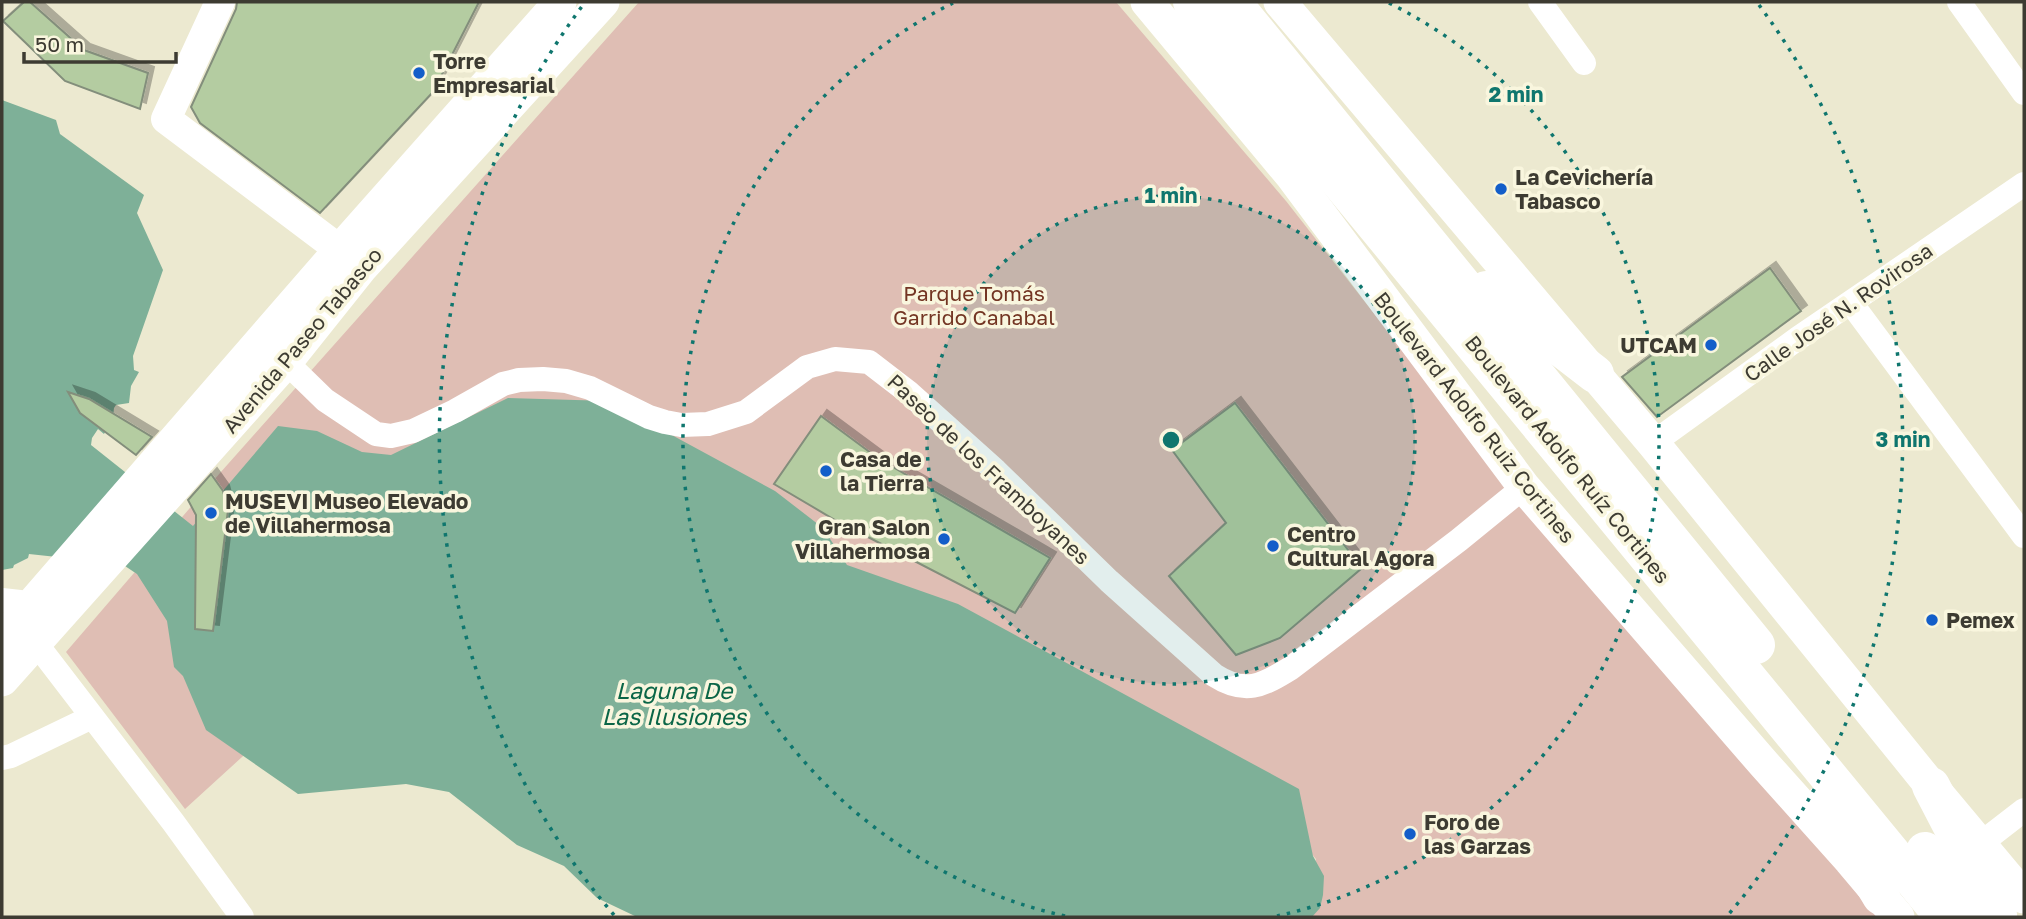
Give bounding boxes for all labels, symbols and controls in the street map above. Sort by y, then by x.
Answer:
scale bar [24,21,177,65]
text: 50 m [35,31,84,57]
place label: Torre Empresarial [433,48,555,98]
marker: Torre Empresarial [411,65,427,81]
text: 2 min [1489,81,1543,107]
place label: La Cevichería Tabasco [1515,164,1653,214]
marker: La Cevichería Tabasco [1493,181,1509,197]
text: 1 min [1145,182,1197,208]
street label: Calle José N. Rovirosa [1739,237,1937,387]
street label: Avenida Paseo Tabasco [217,242,387,438]
park label: Parque Tomás Garrido Canabal [893,280,1055,330]
street label: Boulevard Adolfo Ruiz Cortines [1369,286,1581,548]
street label: Boulevard Adolfo Ruíz Cortines [1460,330,1676,588]
place label: UTCAM [1620,332,1697,358]
marker: UTCAM [1703,337,1719,353]
street label: Paseo de los Framboyanes [882,368,1096,570]
text: 3 min [1876,426,1930,452]
centre of rings [1159,428,1183,452]
place label: Casa de la Tierra [840,446,925,496]
marker: Casa de la Tierra [818,463,834,479]
place label: MUSEVI Museo Elevado de Villahermosa [225,488,468,538]
marker: MUSEVI Museo Elevado de Villahermosa [203,505,219,521]
place label: Gran Salon Villahermosa [795,514,930,564]
place label: Centro Cultural Agora [1287,521,1435,571]
marker: Gran Salon Villahermosa [936,531,952,547]
marker: Centro Cultural Agora [1265,538,1281,554]
place label: Pemex [1946,607,2015,633]
marker: Pemex [1924,612,1940,628]
water label: Laguna De Las Ilusiones [602,676,747,730]
place label: Foro de las Garzas [1424,809,1531,859]
marker: Foro de las Garzas [1402,826,1418,842]

